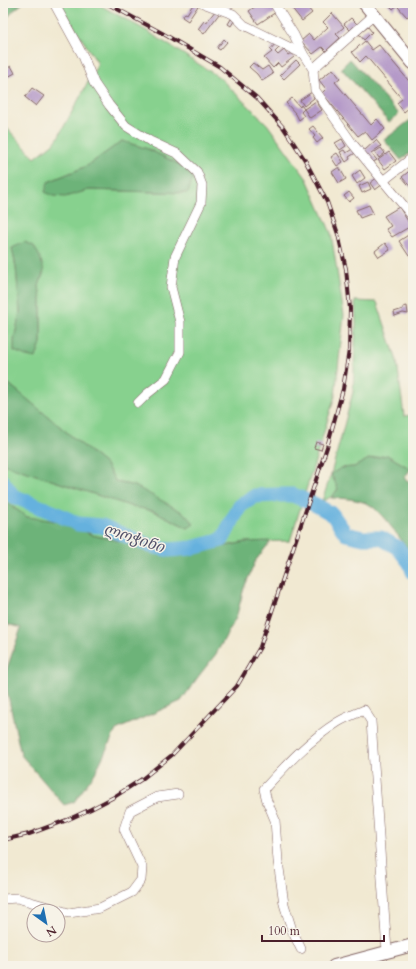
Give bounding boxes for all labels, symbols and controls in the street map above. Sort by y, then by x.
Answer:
water label: ლოჭინი [101,519,168,558]
north arrow [26,903,66,943]
scale bar [262,917,384,943]
text: N [43,922,59,940]
text: 100 m [268,923,301,939]

